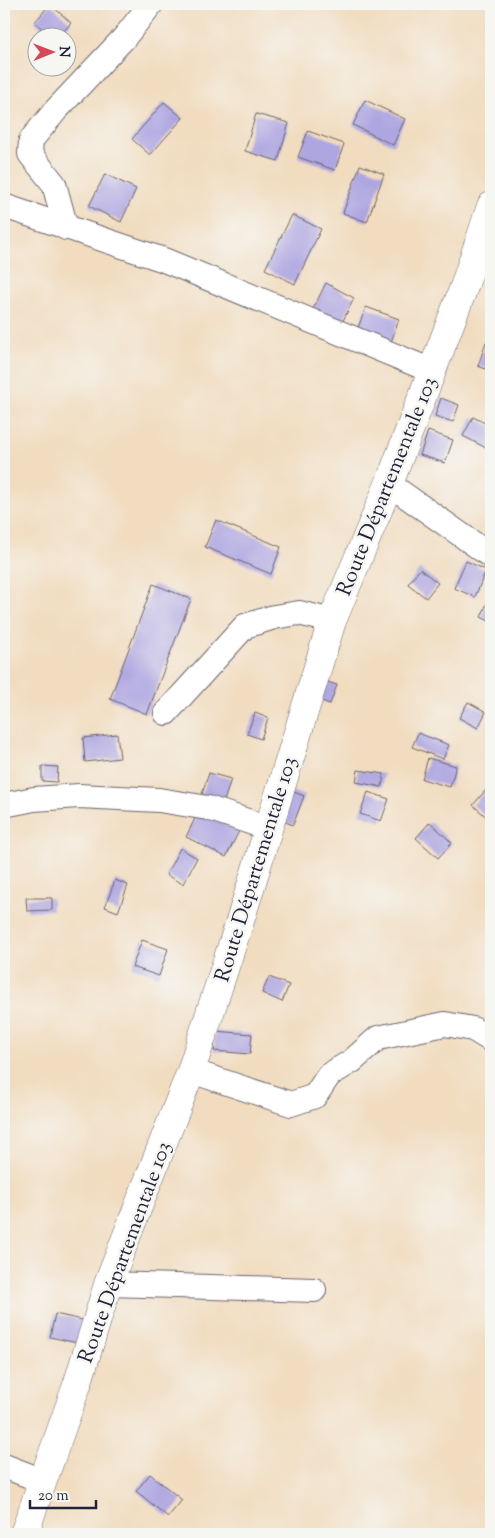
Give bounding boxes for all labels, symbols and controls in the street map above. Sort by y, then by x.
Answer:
north arrow [28,28,78,78]
text: N [53,46,73,58]
street label: Route Départementale 103 [330,373,446,601]
street label: Route Départementale 103 [208,753,305,986]
street label: Route Départementale 103 [72,1138,180,1368]
scale bar [30,1478,96,1510]
text: 20 m [38,1486,69,1507]

